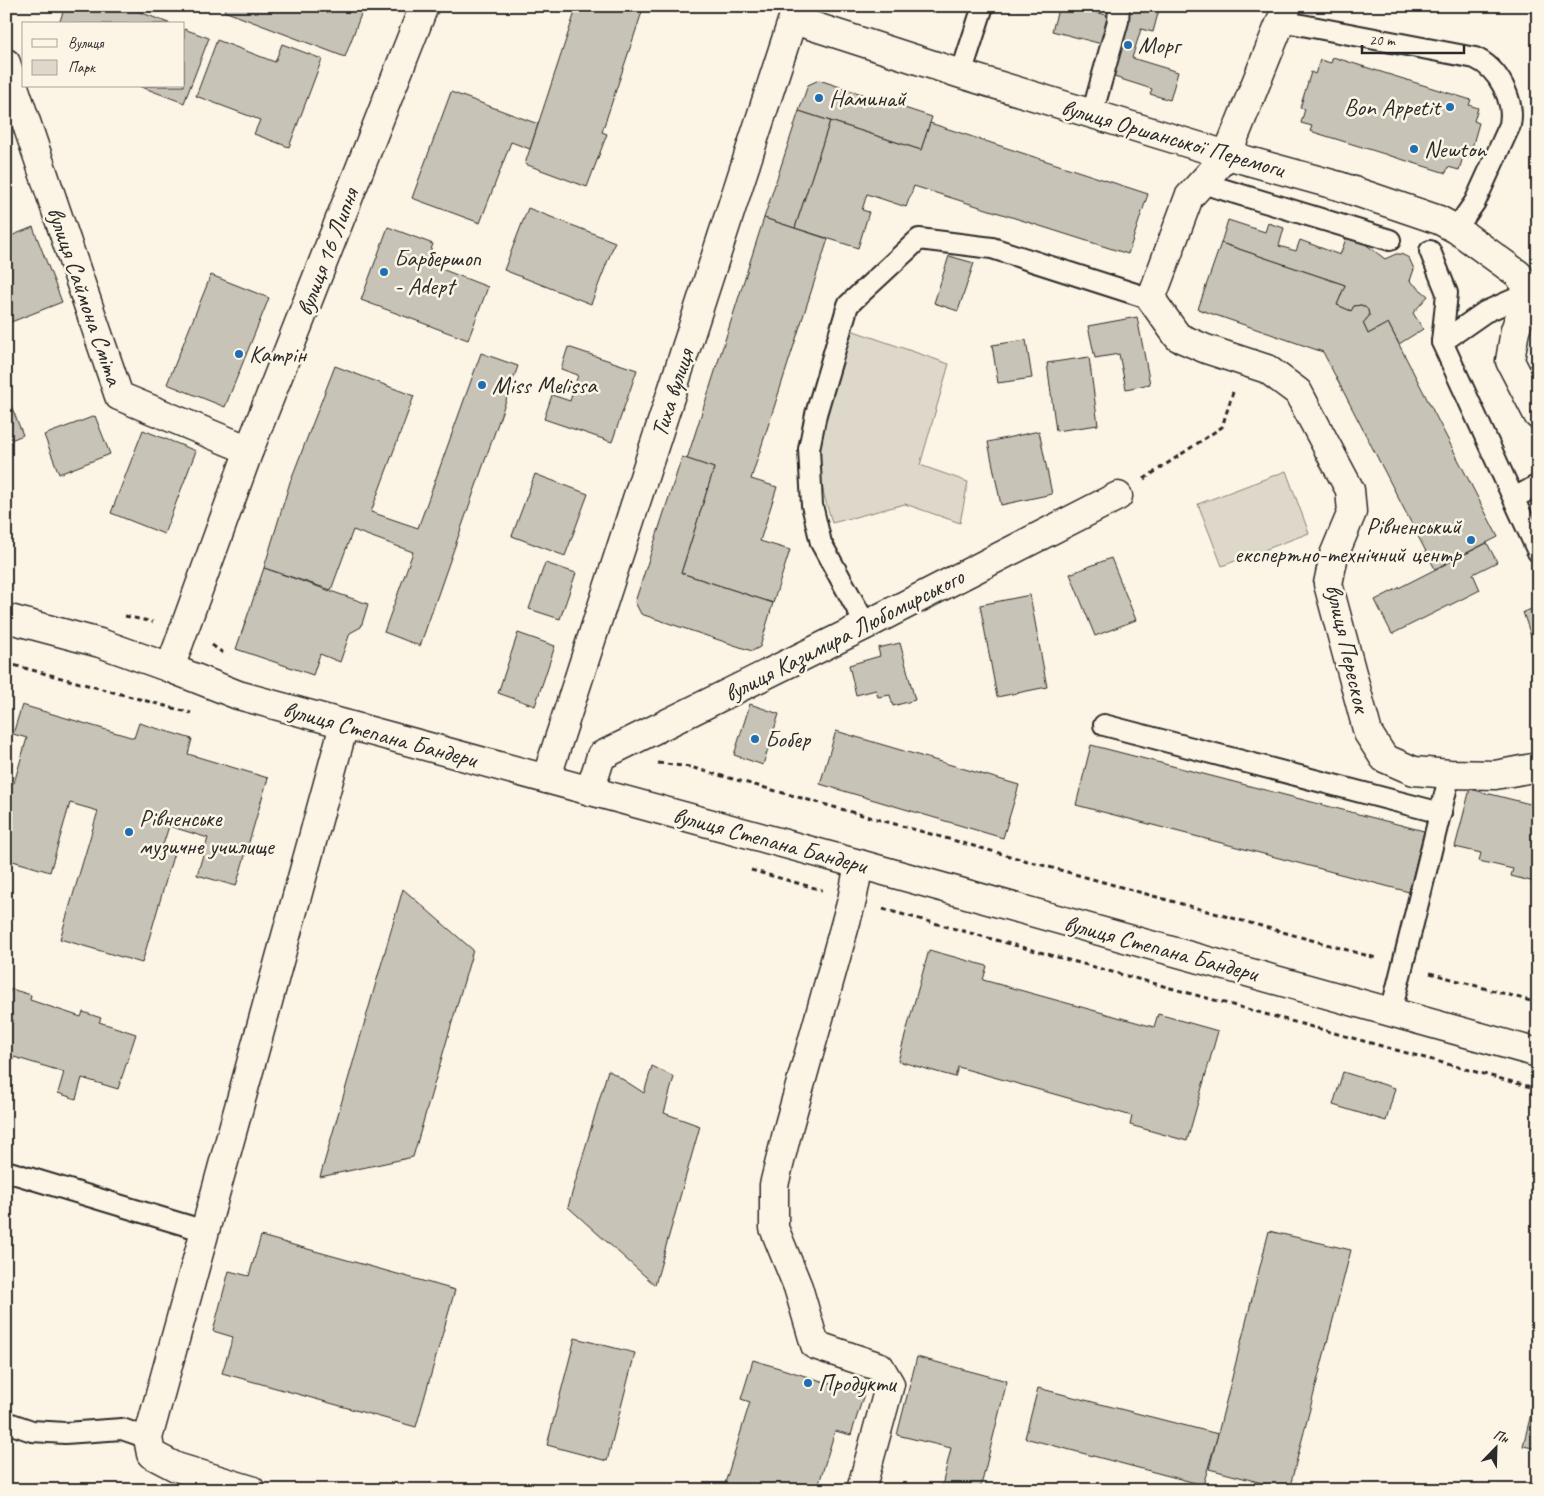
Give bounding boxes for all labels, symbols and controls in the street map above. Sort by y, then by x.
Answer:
legend [22,22,185,88]
scale bar [1362,22,1464,54]
place label: Морг [1138,30,1183,60]
text: 20 m [1369,31,1396,50]
text: Вулиця [68,34,105,53]
marker: Морг [1122,39,1134,51]
text: Парк [68,58,96,77]
place label: Наминай [829,83,908,113]
marker: Наминай [813,92,825,104]
street label: вулиця Оршанської Перемоги [1058,92,1290,185]
place label: Bon Appetit [1344,92,1442,122]
marker: Bon Appetit [1444,101,1456,113]
place label: Newton [1424,134,1487,164]
marker: Newton [1408,143,1420,155]
street label: вулиця 16 Липня [289,183,366,320]
street label: вулиця Саймона Сміта [40,203,130,391]
place label: Барбершоп - Adept [394,243,482,301]
marker: Барбершоп - Adept [378,266,390,278]
place label: Катрін [249,339,308,369]
street label: Тиха вулиця [644,344,701,441]
marker: Катрін [233,348,245,360]
place label: Miss Melissa [492,370,598,400]
marker: Miss Melissa [476,379,488,391]
place label: Рівненський експертно-технічний центр [1234,511,1463,569]
marker: Рівненський експертно-технічний центр [1465,534,1477,546]
street label: вулиця Казимира Любомирського [719,561,971,709]
street label: вулиця Перескок [1319,581,1378,717]
street label: вулиця Степана Бандери [280,694,482,775]
place label: Бобер [765,724,812,754]
marker: Бобер [749,733,761,745]
street label: вулиця Степана Бандери [670,800,872,881]
place label: Рівненське музичне училище [139,803,276,861]
marker: Рівненське музичне училище [123,826,135,838]
street label: вулиця Степана Бандери [1061,908,1263,989]
place label: Продукти [818,1368,898,1398]
marker: Продукти [802,1377,814,1389]
north arrow [1472,1424,1522,1474]
text: Пн [1491,1426,1512,1447]

